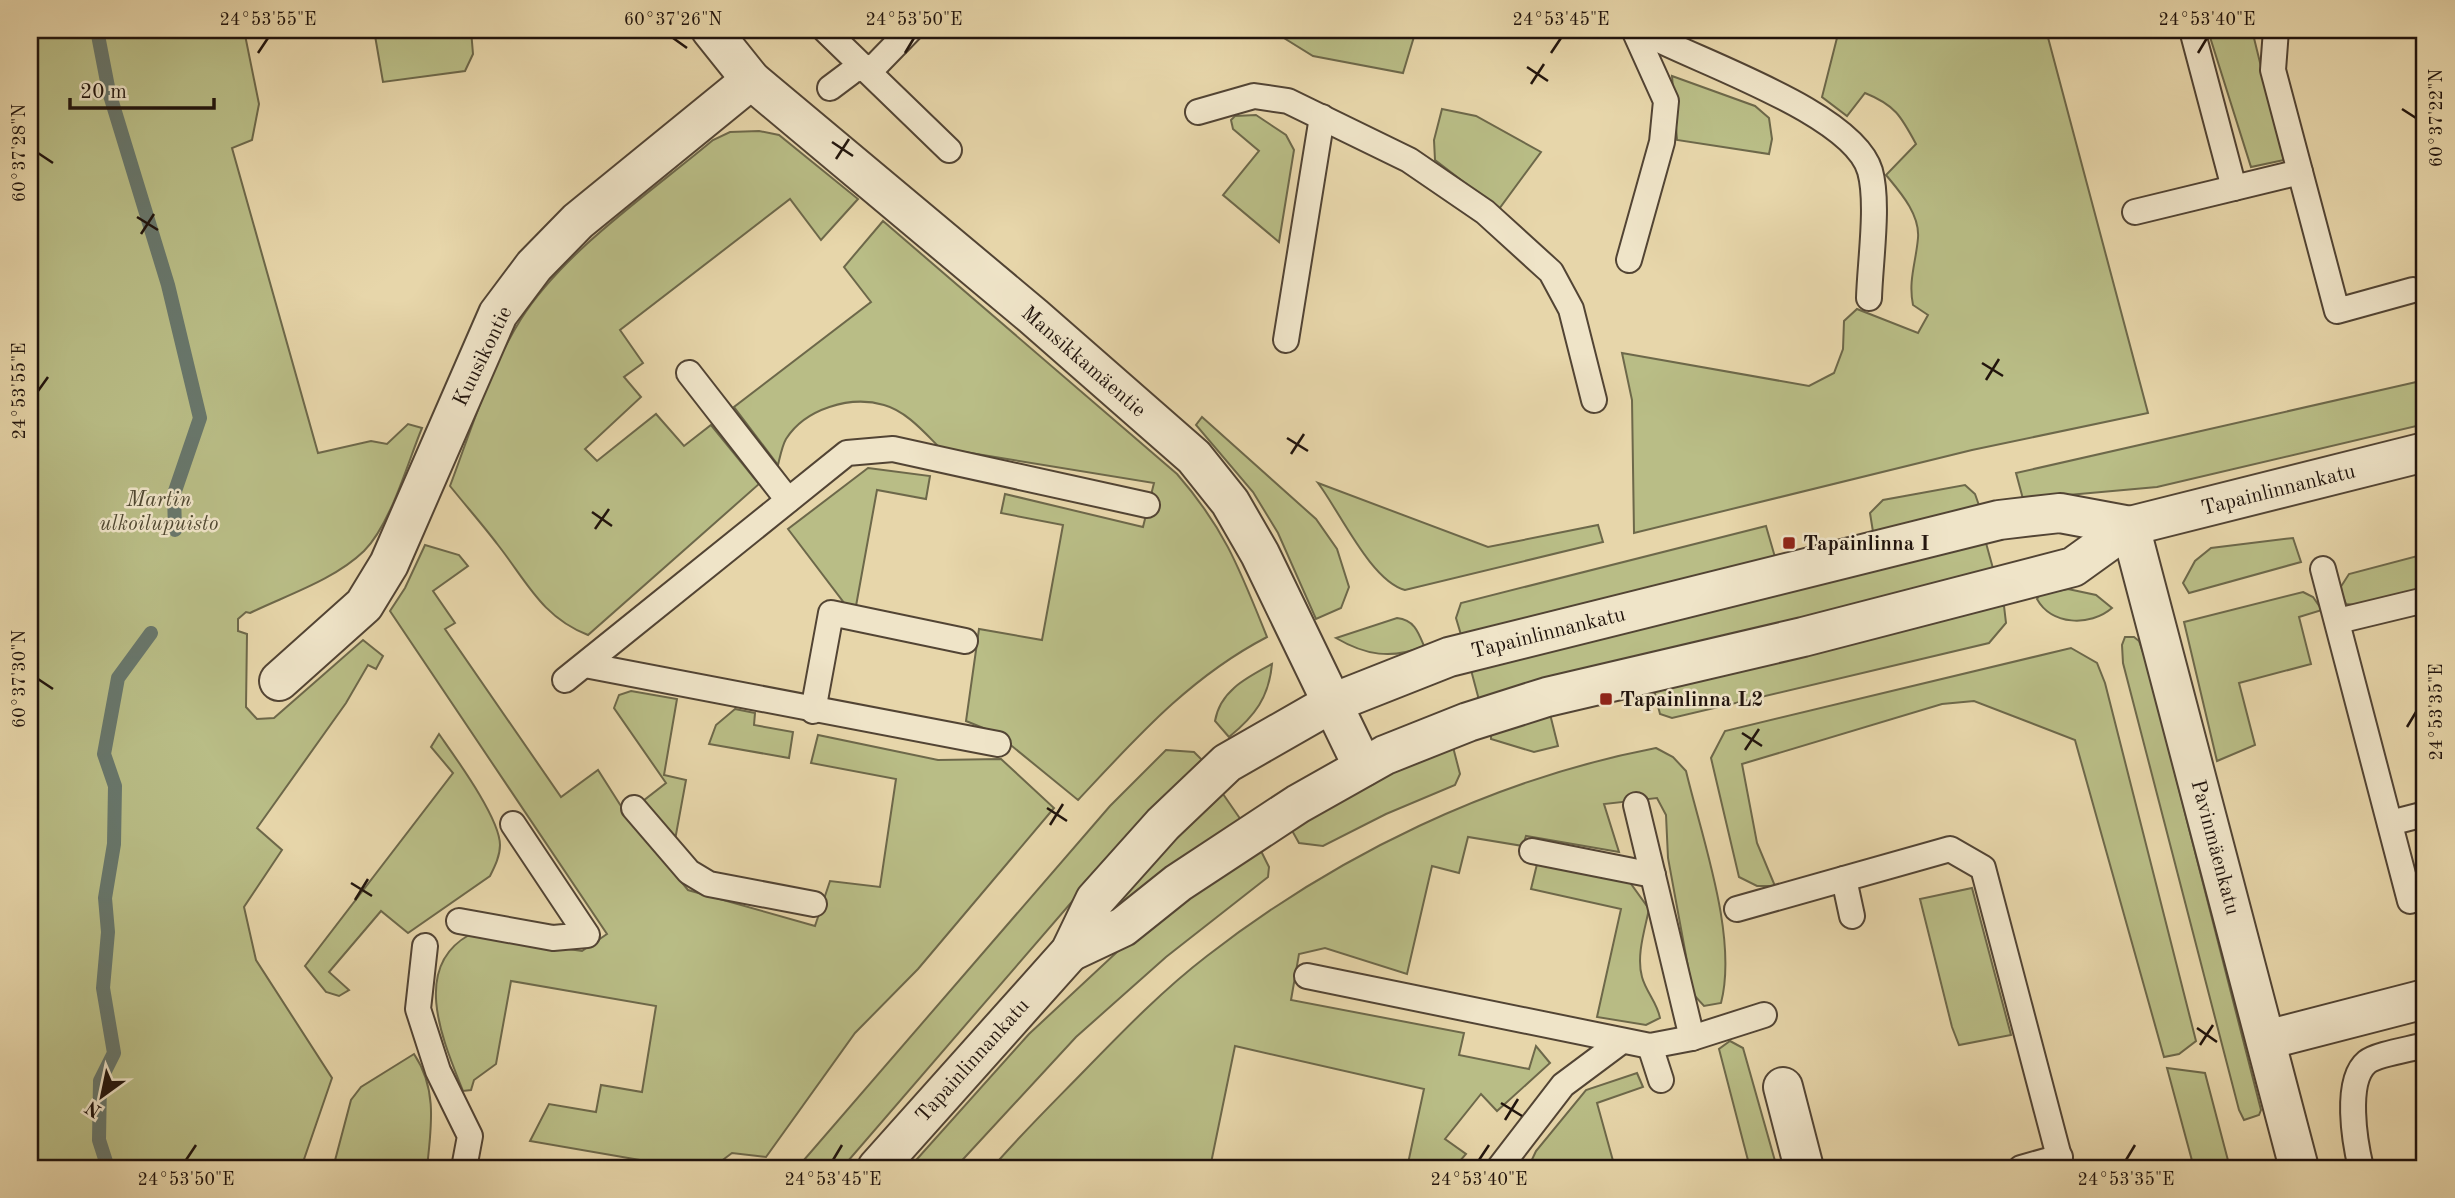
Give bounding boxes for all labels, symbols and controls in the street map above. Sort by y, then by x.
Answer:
text: 24°53'55"E [220,11,316,29]
text: 60°37'26"N [624,11,722,29]
text: 24°53'50"E [866,11,962,29]
text: 24°53'45"E [1513,11,1609,29]
text: 24°53'40"E [2159,11,2255,29]
scale bar [70,66,214,110]
text: 60°37'22"N [2428,69,2446,167]
text: 20 m [80,82,127,103]
text: 60°37'28"N [11,104,29,202]
street label: Kuusikontie [450,303,517,410]
street label: Mansikkamäentie [1017,303,1149,422]
text: 24°53'55"E [11,343,29,439]
street label: Tapainlinnankatu [2199,461,2358,520]
park label: Martin ulkoilupuisto [100,490,218,535]
place label: Tapainlinna I [1803,534,1929,555]
marker: Tapainlinna I [1781,535,1797,551]
street label: Tapainlinnankatu [1469,604,1628,663]
text: 60°37'30"N [11,630,29,728]
text: 24°53'35"E [2428,664,2446,760]
place label: Tapainlinna L2 [1620,690,1763,711]
marker: Tapainlinna L2 [1598,691,1614,707]
street label: Pavinmäenkatu [2186,777,2243,917]
street label: Tapainlinnankatu [912,995,1034,1127]
north arrow [66,1062,136,1132]
text: N [82,1096,105,1120]
text: 24°53'50"E [138,1171,234,1189]
text: 24°53'45"E [785,1171,881,1189]
text: 24°53'40"E [1431,1171,1527,1189]
text: 24°53'35"E [2078,1171,2174,1189]

